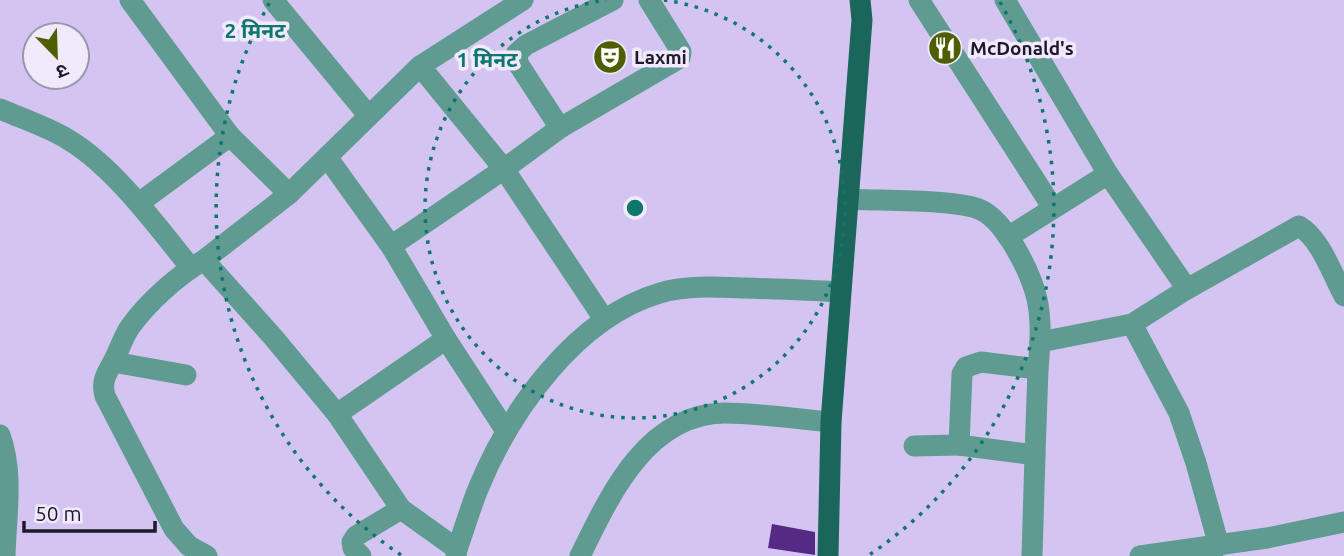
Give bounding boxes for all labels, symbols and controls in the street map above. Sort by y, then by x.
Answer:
text: 2 मिनट [225,18,286,42]
north arrow [21,21,91,91]
restaurant icon: McDonald's [926,29,964,67]
place label: McDonald's [970,37,1074,59]
theatre icon: Laxmi [591,38,629,76]
place label: Laxmi [634,46,687,68]
text: 1 मिनट [457,47,518,71]
text: उ [52,59,72,84]
centre of rings [623,196,647,220]
scale bar [24,490,156,534]
text: 50 m [35,501,82,525]

